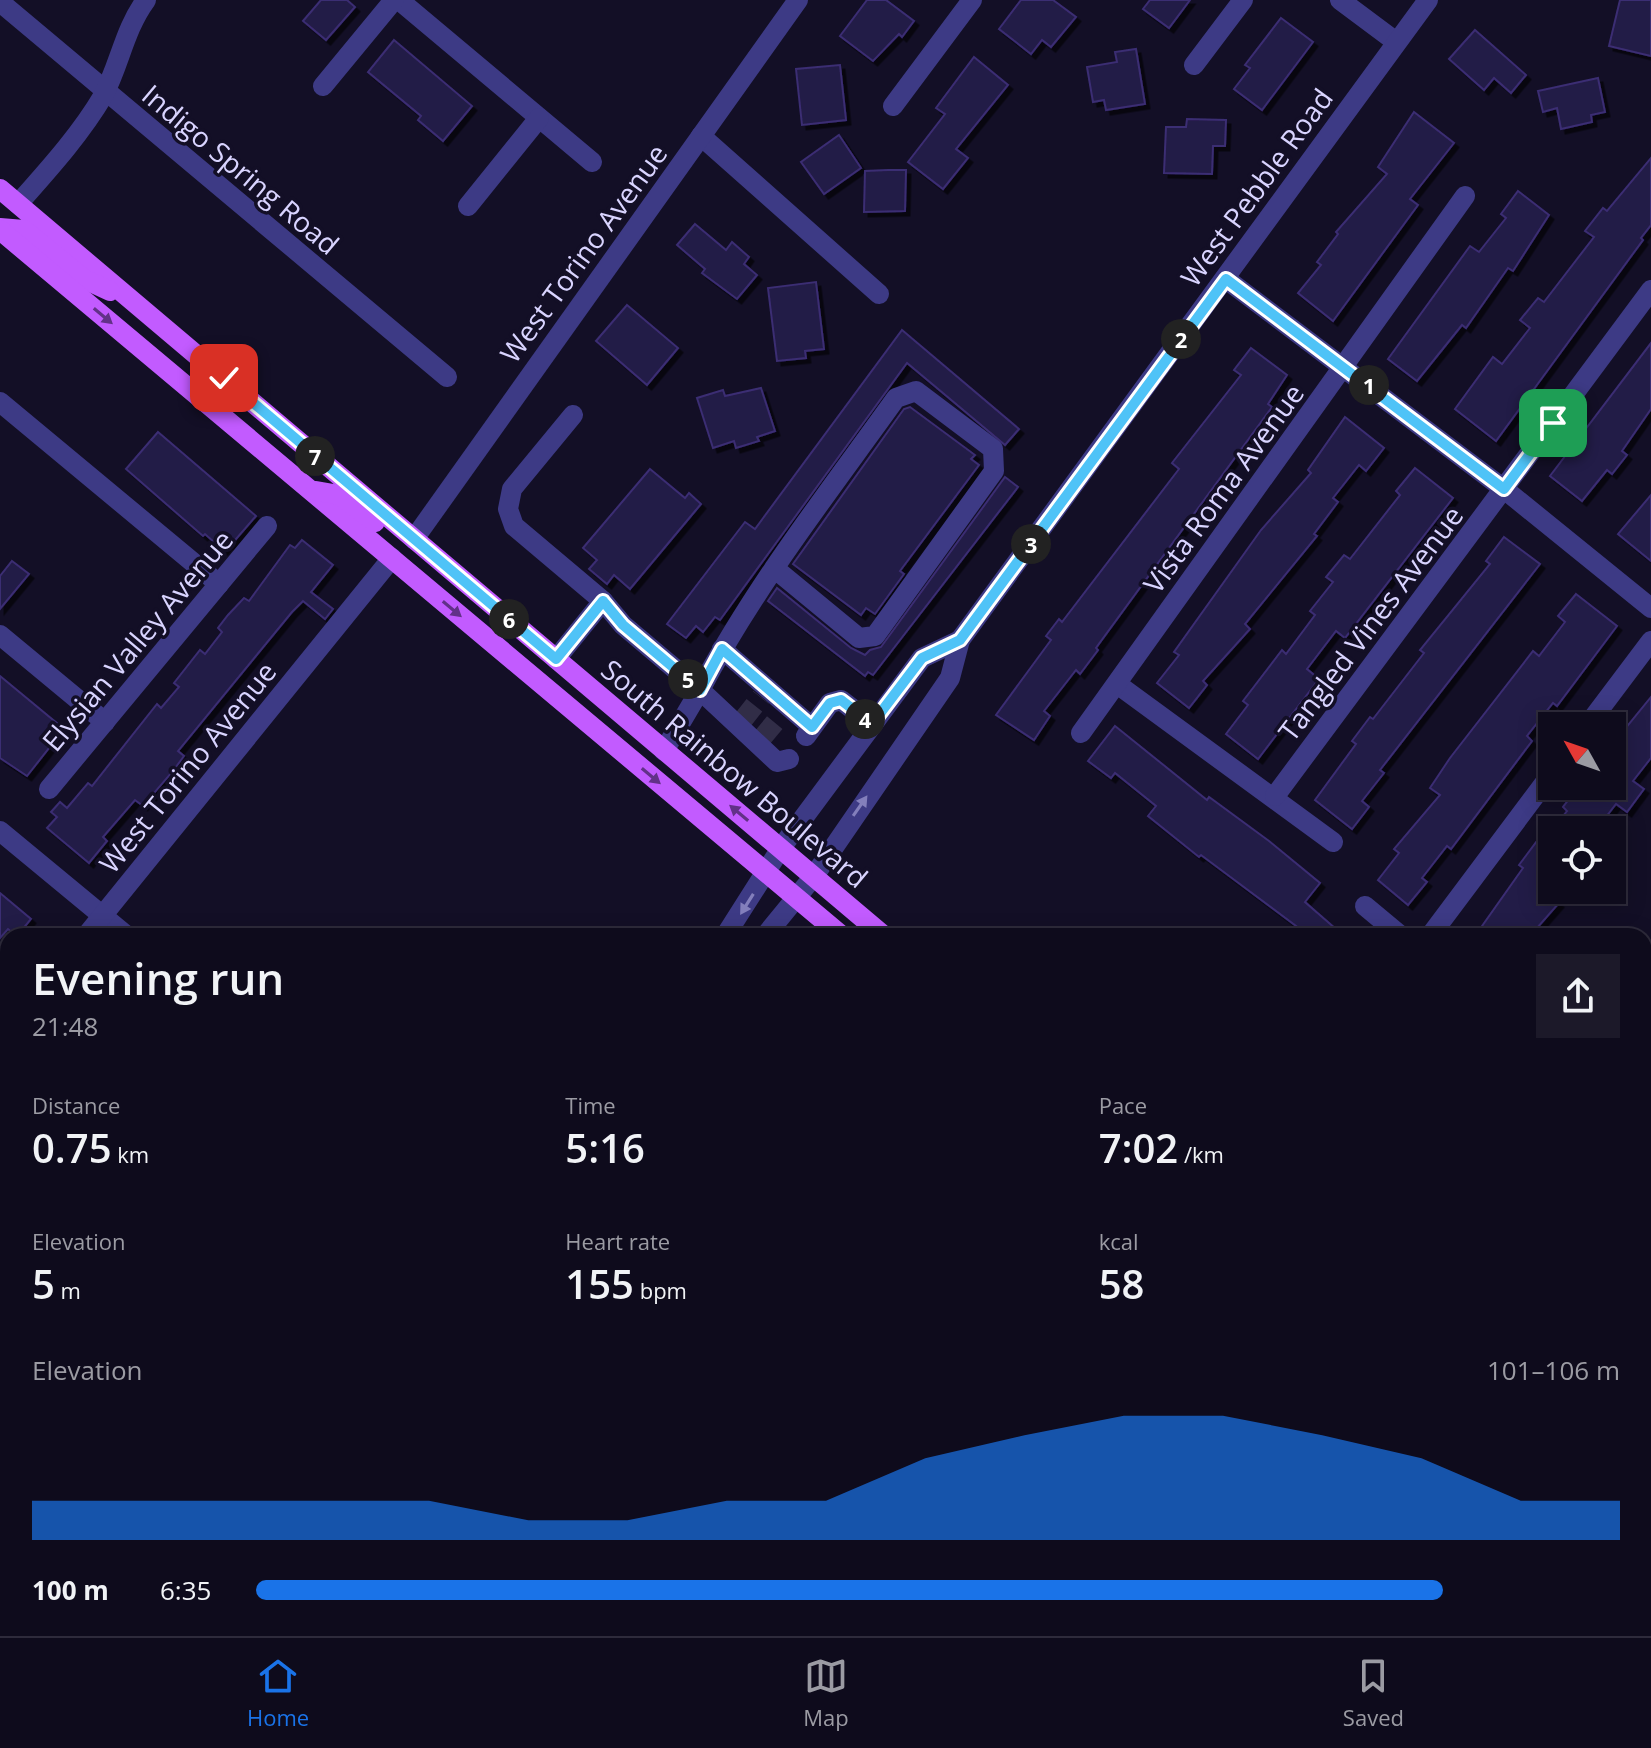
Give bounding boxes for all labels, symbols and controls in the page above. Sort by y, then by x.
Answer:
street label: Indigo Spring Road [135,75,347,263]
street label: West Pebble Road [1171,80,1341,294]
street label: West Torino Avenue [491,136,675,370]
one-way arrow [93,307,113,324]
pin: 2 [1161,319,1201,359]
text: 2 [1175,324,1187,354]
pin [190,344,258,412]
icon: check [202,356,246,400]
pin: 1 [1349,365,1389,405]
text: 1 [1363,370,1375,400]
street label: Vista Roma Avenue [1134,376,1312,600]
pin [1519,389,1587,457]
icon: arrive [1531,401,1575,445]
pin: 7 [295,436,335,476]
text: 7 [309,441,321,471]
street label: Tangled Vines Avenue [1269,498,1471,748]
street label: Elysian Valley Avenue [33,521,241,759]
pin: 3 [1011,524,1051,564]
text: 3 [1025,529,1037,559]
pin: 6 [489,599,529,639]
one-way arrow [442,600,462,617]
text: 6 [503,604,515,634]
street label: South Rainbow Boulevard [594,650,876,896]
street label: West Torino Avenue [90,653,284,881]
pin: 5 [668,659,708,699]
text: 5 [682,664,694,694]
pin: 4 [845,699,885,739]
text: 4 [859,704,871,734]
north arrow [1538,712,1626,800]
map controls [1538,712,1626,904]
one-way arrow [641,767,661,784]
one-way arrow [852,795,867,816]
one-way arrow [729,805,749,822]
button: locate [1538,816,1626,904]
one-way arrow [740,894,755,915]
text: Evening run [32,948,284,1008]
button: share [1536,954,1620,1038]
text: 21:48 [32,1008,98,1044]
text: Distance [32,1090,120,1120]
text: Time [565,1090,616,1120]
text: Pace [1099,1090,1147,1120]
text: 0.75 [32,1120,112,1175]
text: 5:16 [565,1120,645,1175]
text: 7:02 [1099,1120,1178,1175]
text: km [112,1139,149,1169]
text: /km [1178,1139,1224,1169]
text: Elevation [32,1226,125,1256]
text: Heart rate [565,1226,670,1256]
text: kcal [1099,1226,1139,1256]
text: 5 [32,1256,55,1311]
text: 155 [565,1256,634,1311]
text: 58 [1099,1256,1144,1311]
text: m [55,1275,81,1305]
text: bpm [634,1275,687,1305]
text: Elevation [32,1352,142,1388]
text: 101–106 m [1487,1352,1620,1388]
text: 100 m [32,1572,109,1608]
text: 6:35 [160,1572,211,1608]
tab: Home [247,1654,309,1732]
tab: Map [803,1654,849,1732]
tab: Saved [1343,1654,1404,1732]

